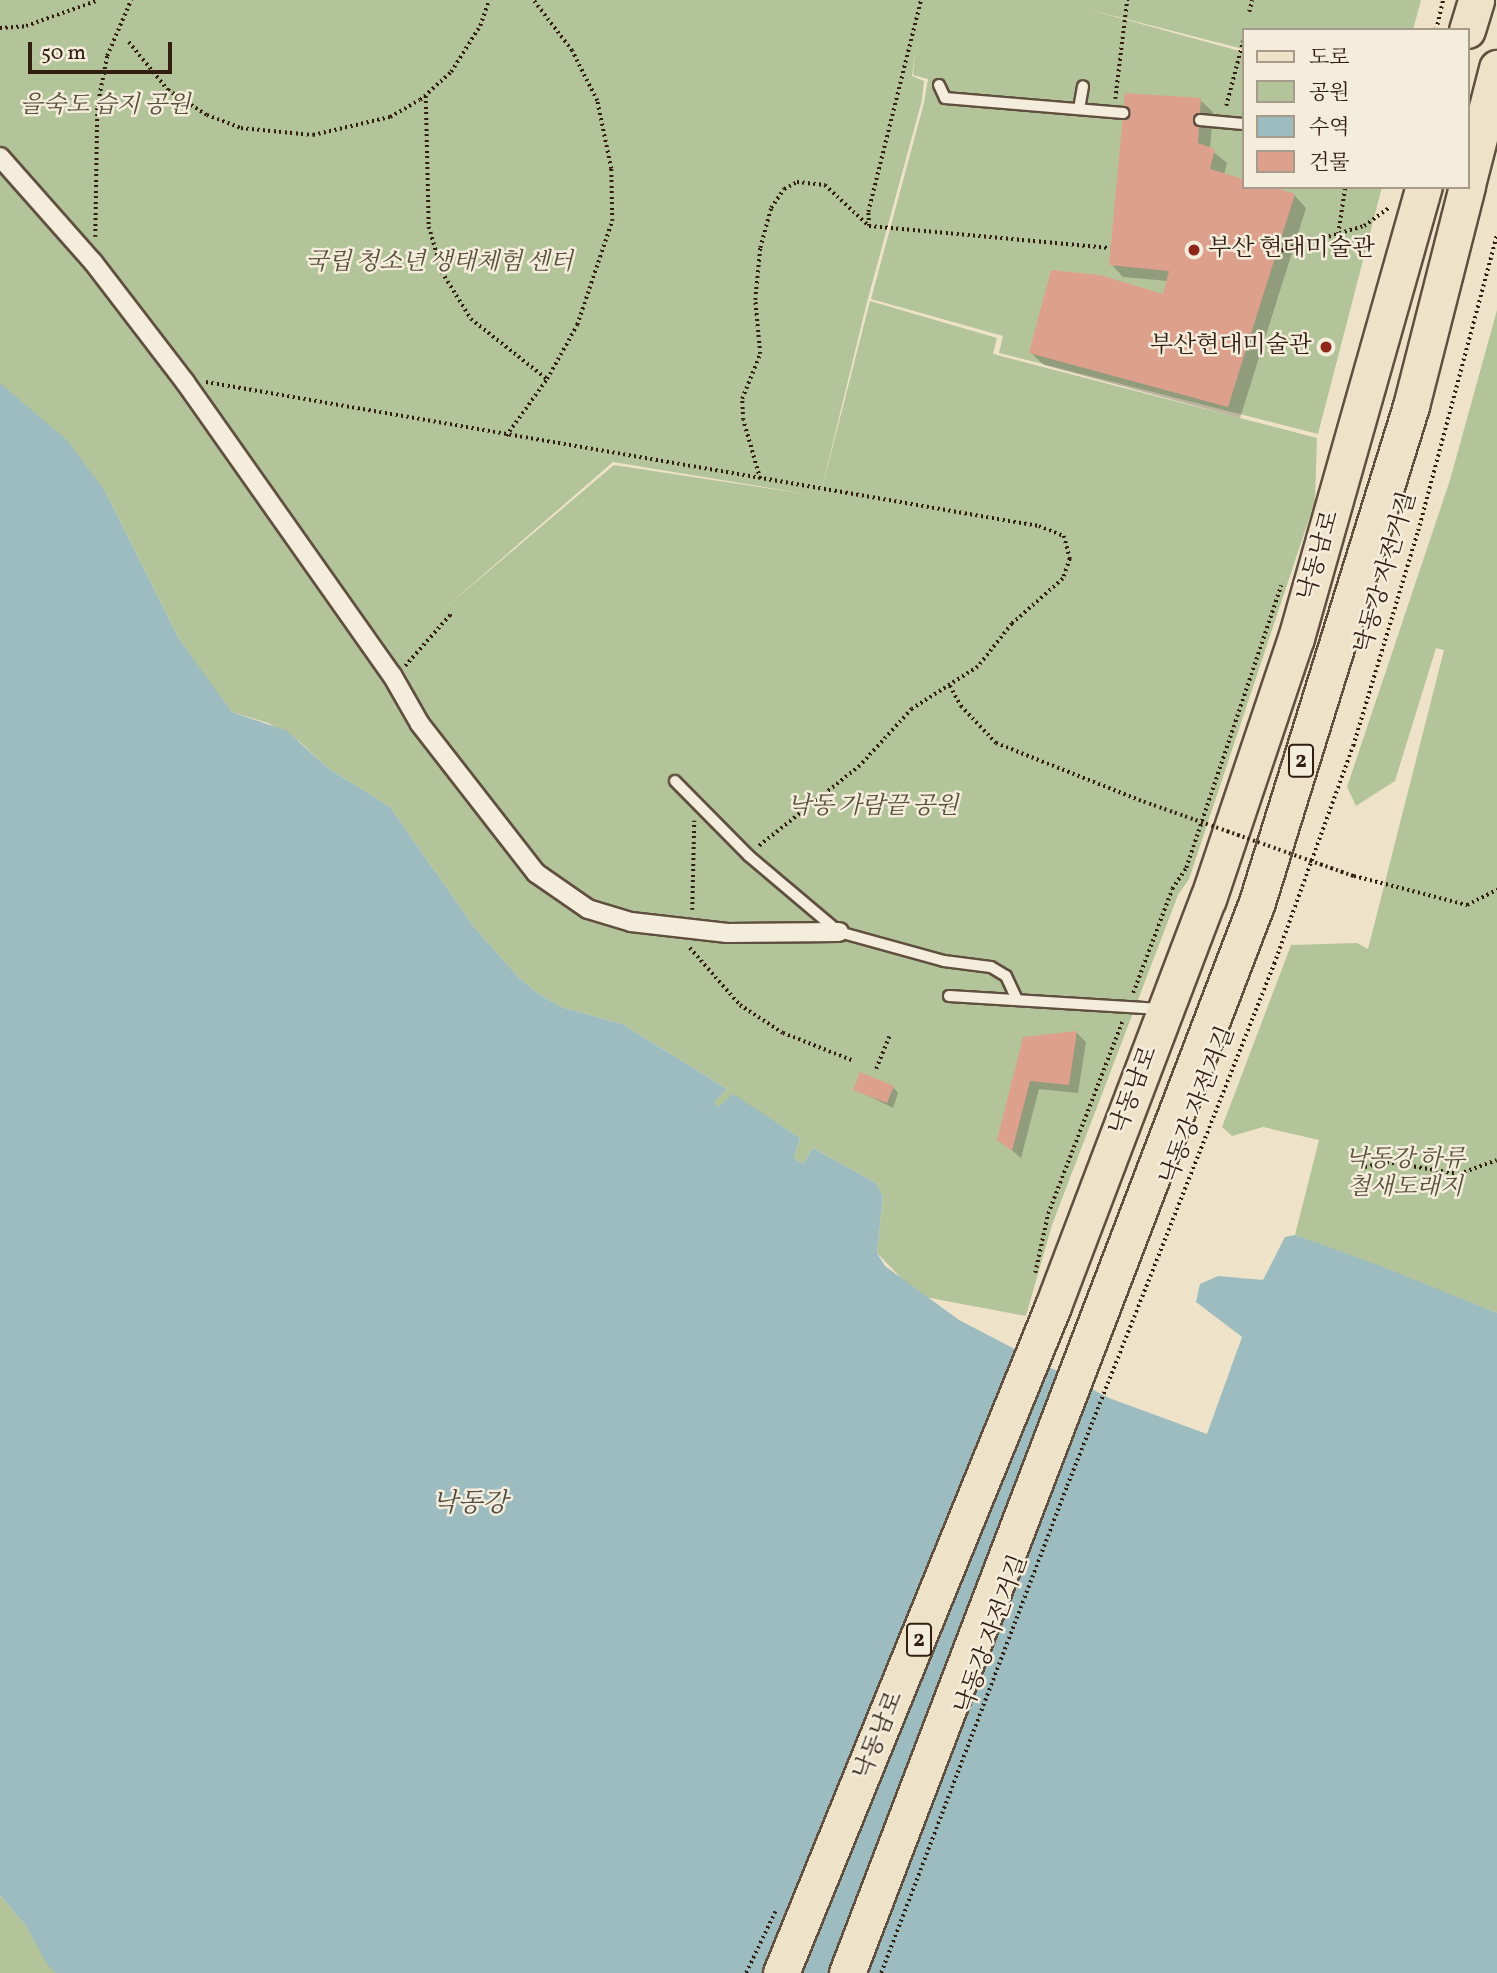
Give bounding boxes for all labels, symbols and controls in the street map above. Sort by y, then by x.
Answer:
scale bar [32,28,175,72]
legend [1242,28,1469,189]
text: 50 m [41,39,86,68]
text: 도로 [1309,44,1350,73]
text: 공원 [1309,79,1350,108]
park label: 을숙도 습지 공원 [20,93,190,121]
text: 수역 [1309,114,1350,143]
text: 건물 [1309,149,1350,178]
place label: 부산 현대미술관 [1208,236,1375,264]
marker: 부산 현대미술관 [1186,242,1202,258]
park label: 국립 청소년 생태체험 센터 [305,250,573,278]
place label: 부산현대미술관 [1150,333,1312,361]
marker: 부산현대미술관 [1318,339,1334,355]
street label: 낙동강 자전거길 [1350,489,1424,657]
street label: 낙동남로 [1293,507,1347,605]
road number: 2 [1287,741,1315,780]
park label: 낙동 가람끝 공원 [788,794,958,822]
street label: 낙동강 자전거길 [1156,1023,1242,1189]
street label: 낙동남로 [1105,1043,1165,1139]
park label: 낙동강 하류 철새도래지 [1345,1147,1465,1203]
water label: 낙동강 [432,1489,508,1521]
street label: 낙동강 자전거길 [951,1552,1035,1718]
road number: 2 [905,1620,933,1660]
street label: 낙동남로 [849,1688,911,1784]

